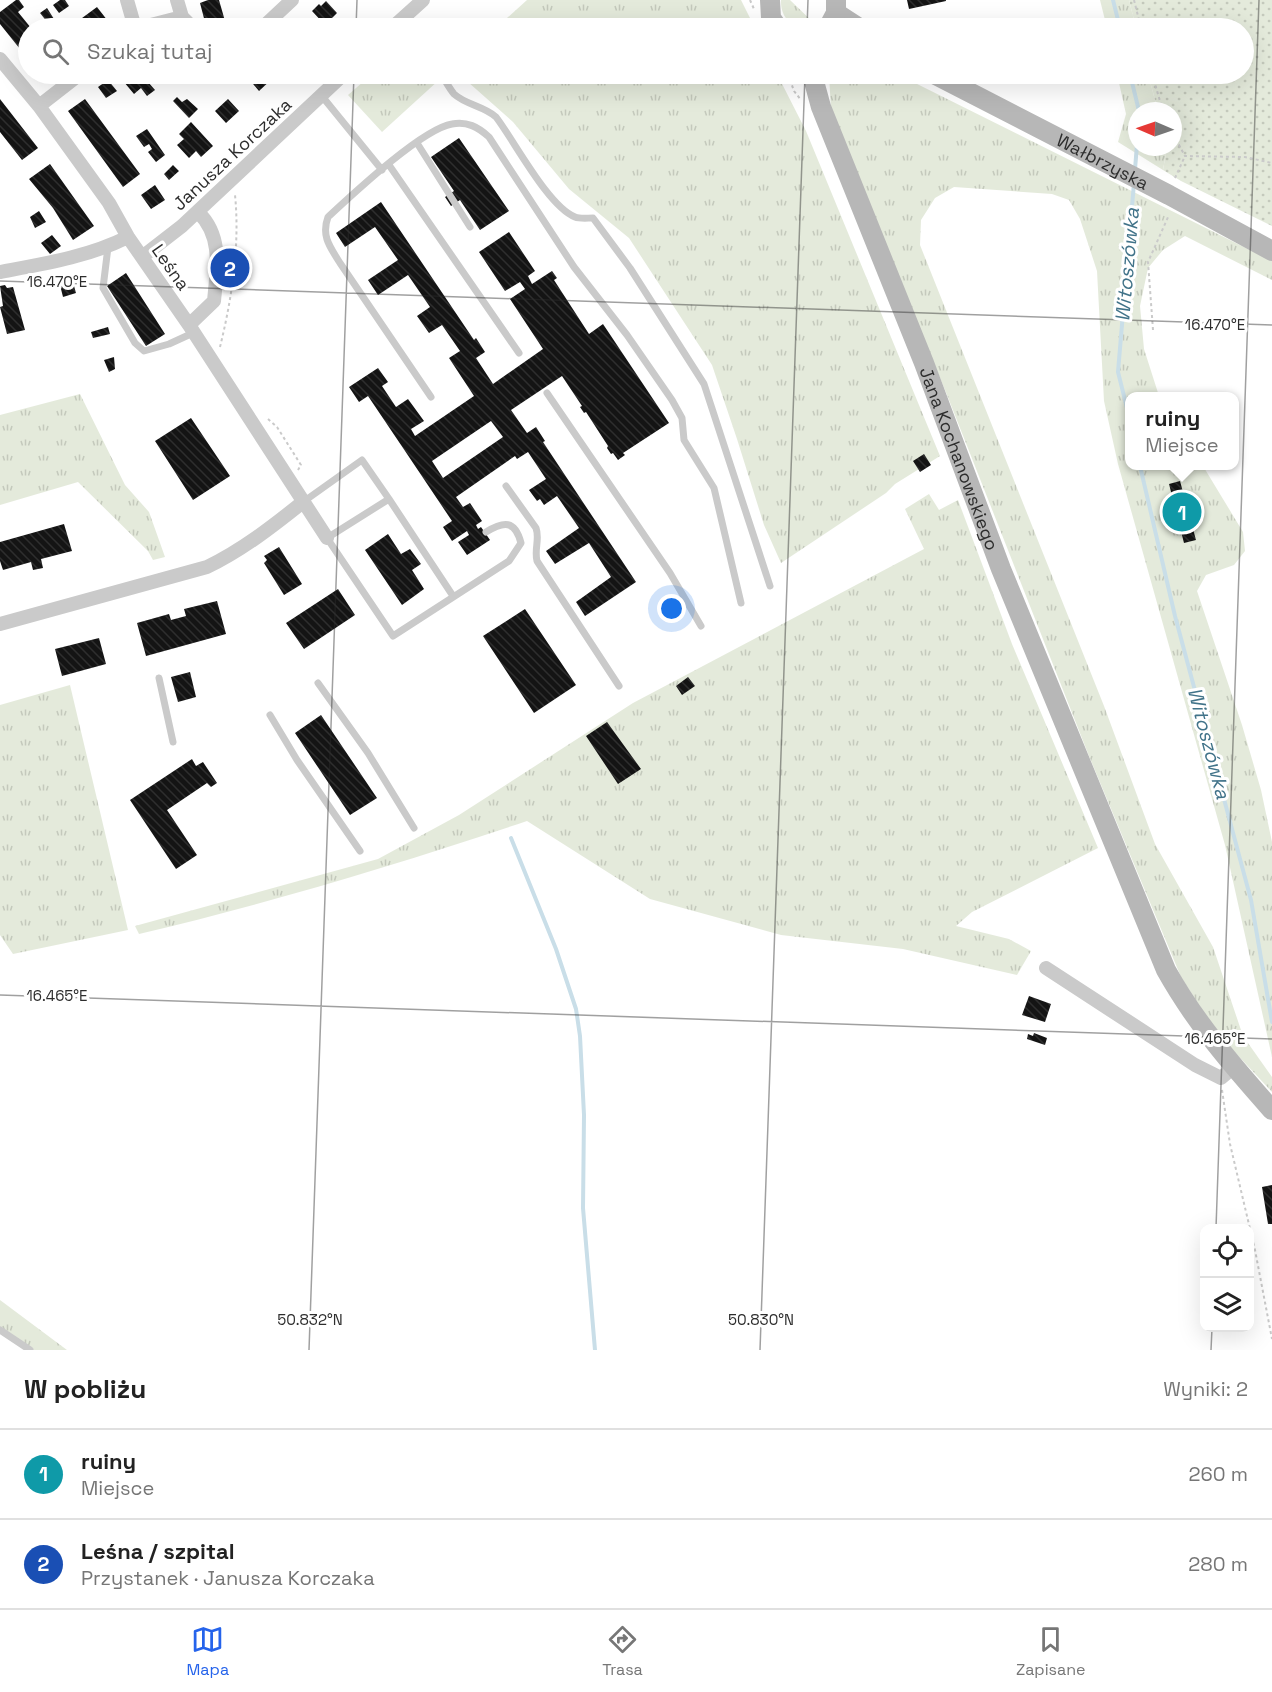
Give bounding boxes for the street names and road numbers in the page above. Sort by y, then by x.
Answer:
street label: Janusza Korczaka [168,93,296,215]
street label: Wałbrzyska [1053,128,1153,194]
street label: Leśna [147,239,195,295]
street label: Jana Kochanowskiego [915,364,1004,553]

